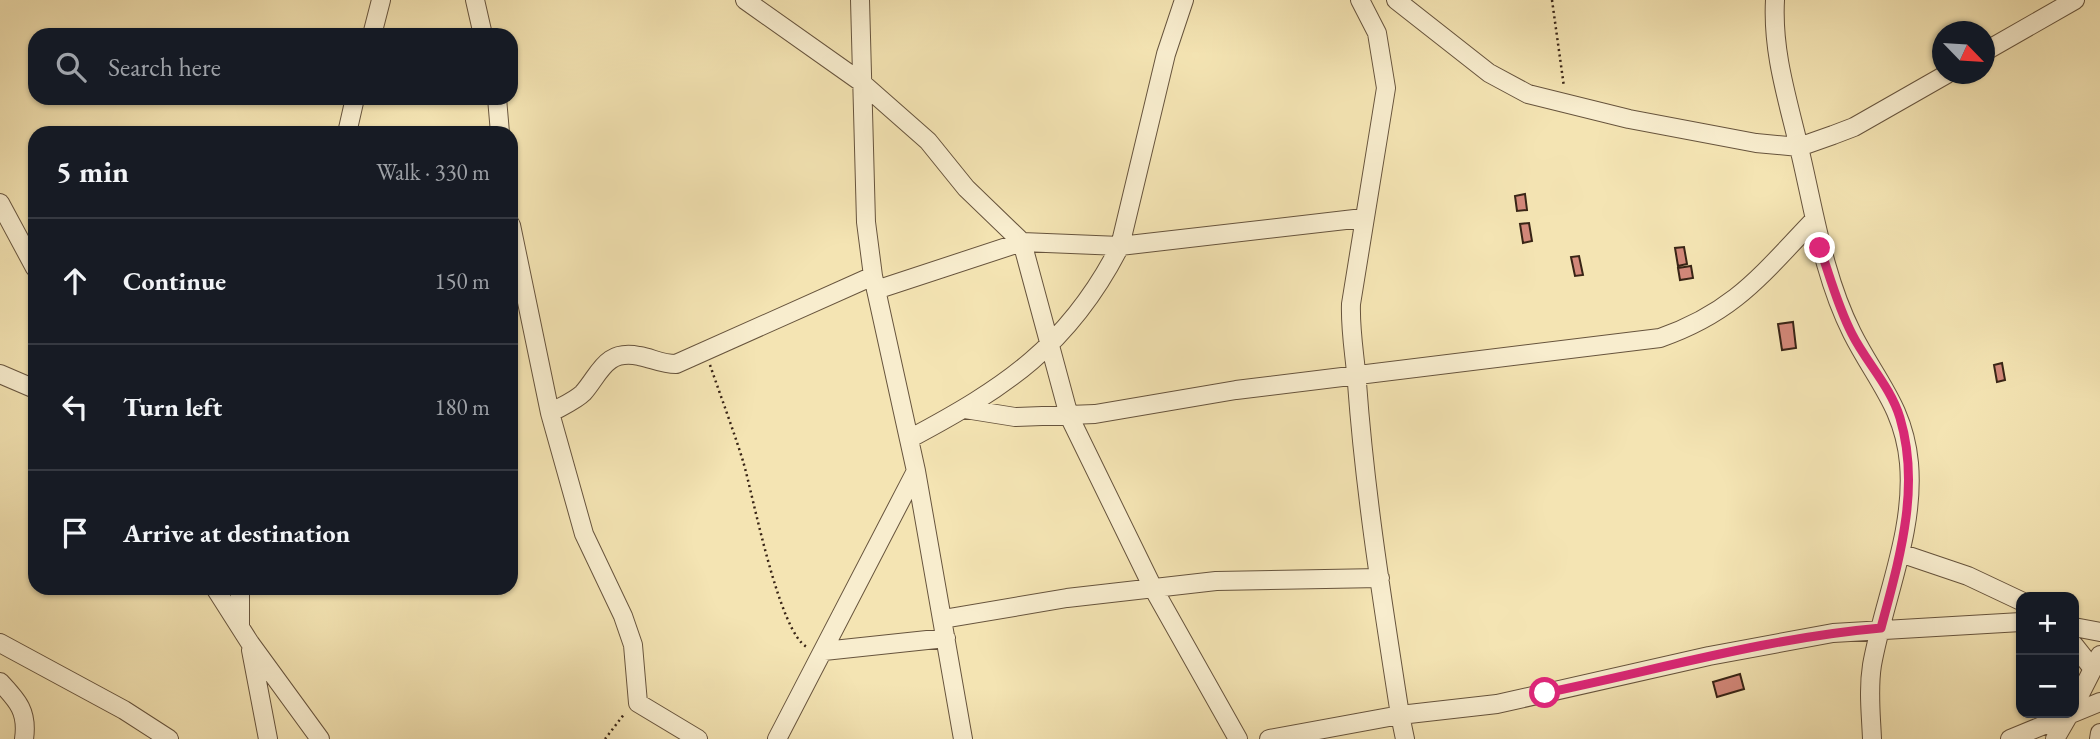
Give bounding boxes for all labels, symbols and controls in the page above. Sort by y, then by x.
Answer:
north arrow [1932,21,1995,84]
search box [28,28,518,105]
icon: search [52,48,90,86]
text: Search here [108,50,221,84]
text: 5 min [56,152,129,191]
text: Walk · 330 m [376,157,490,187]
route end [1804,232,1835,263]
icon: ahead [56,262,94,300]
text: Continue [123,264,226,298]
text: 150 m [434,266,490,296]
icon: left [56,388,94,426]
text: Turn left [123,390,222,424]
text: 180 m [434,392,490,422]
icon: arrive [56,514,94,552]
text: Arrive at destination [123,516,350,550]
map controls [2016,592,2079,718]
button: + [2016,592,2079,655]
button: − [2016,655,2079,718]
route start [1529,677,1560,708]

